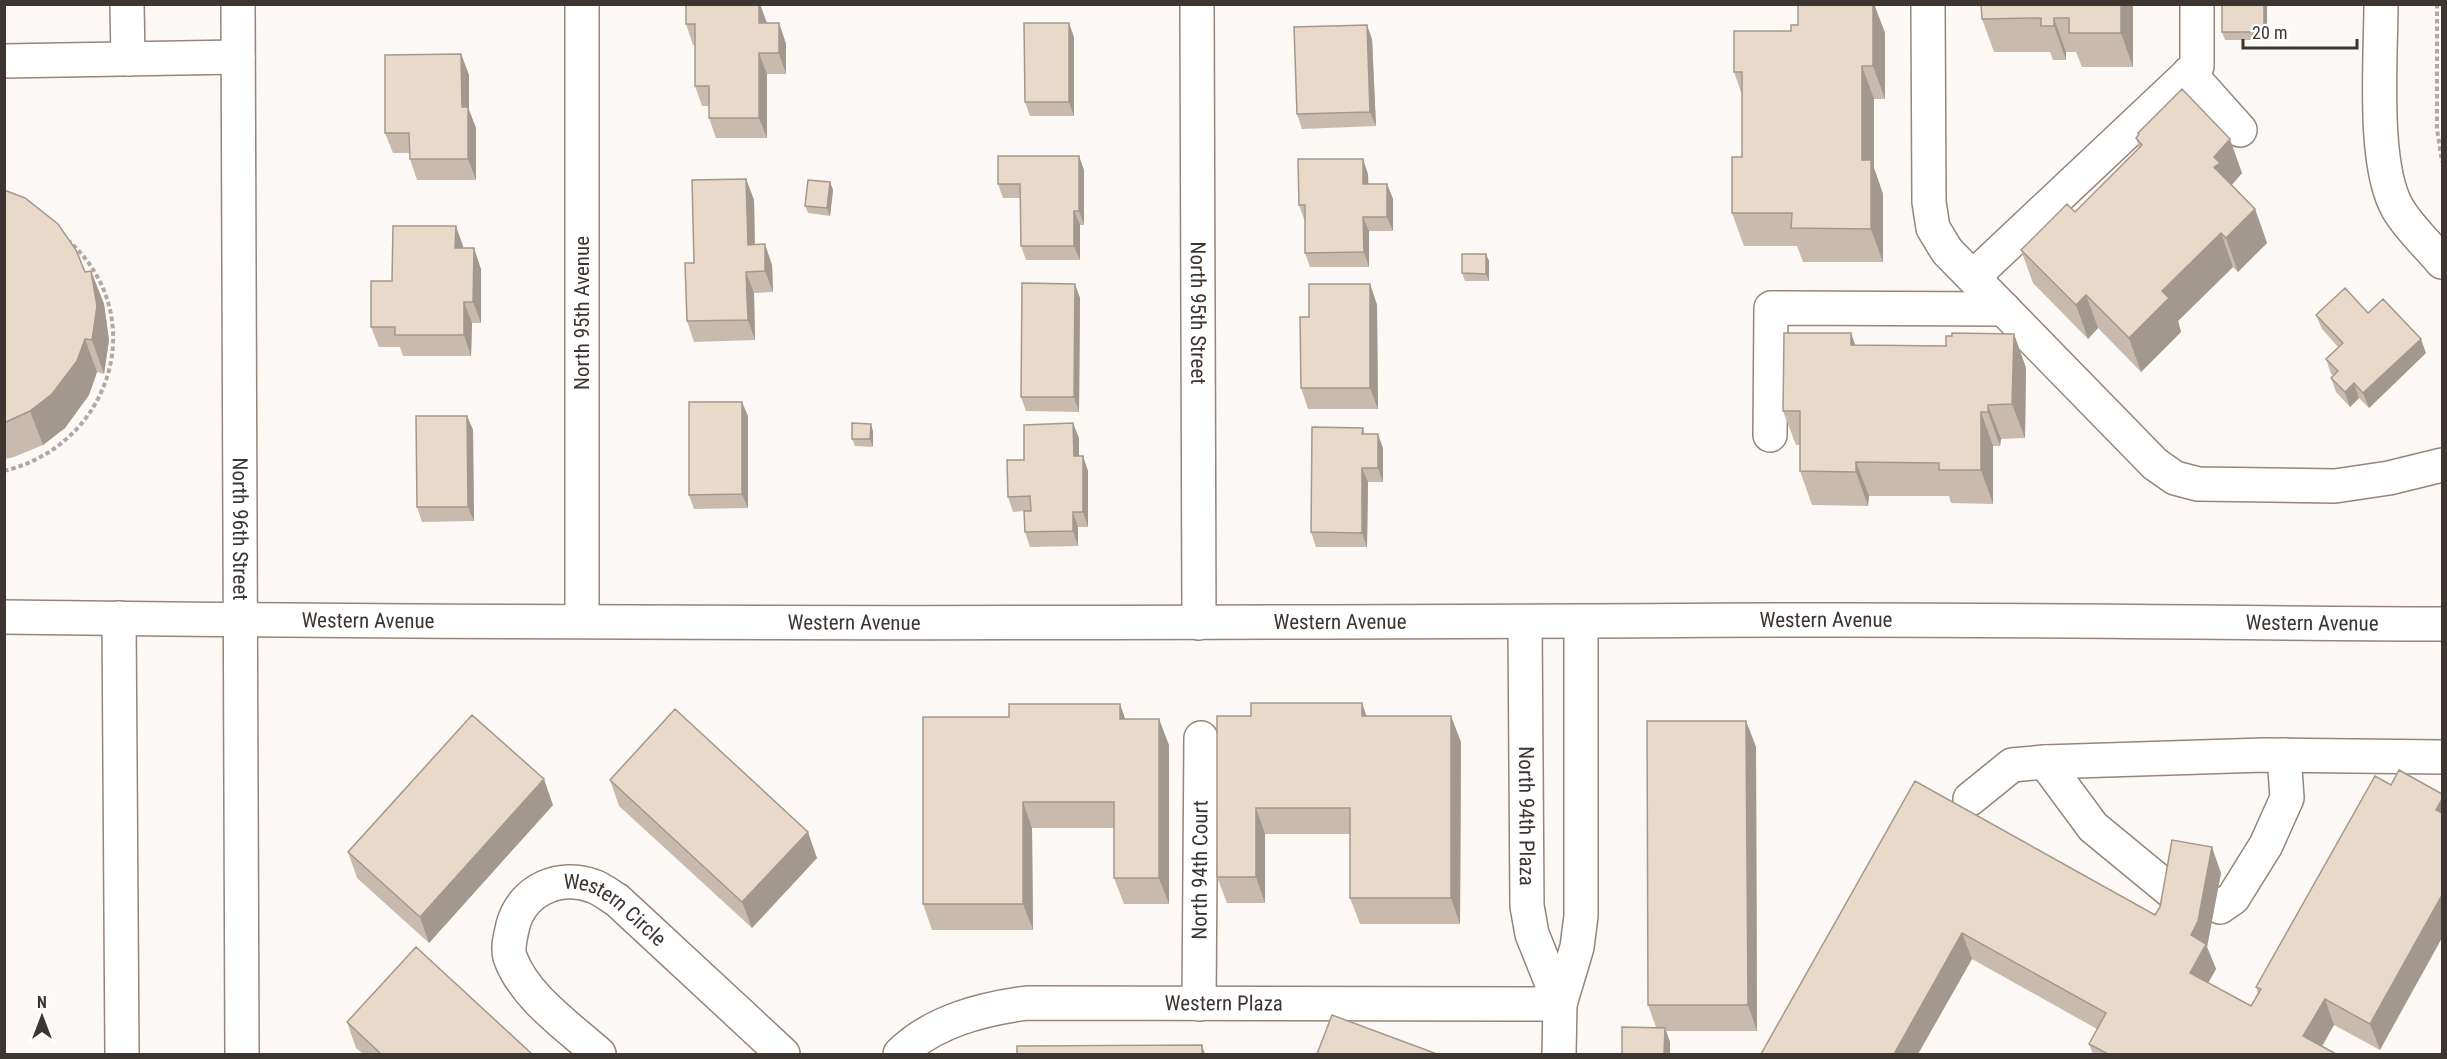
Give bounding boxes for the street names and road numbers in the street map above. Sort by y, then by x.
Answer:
street label: North 95th Avenue [570,236,594,390]
street label: North 95th Street [1186,242,1210,384]
street label: North 96th Street [228,458,252,600]
street label: Western Avenue [301,608,435,633]
street label: Western Avenue [1759,608,1893,632]
street label: Western Avenue [1273,610,1407,634]
street label: Western Avenue [787,611,921,635]
street label: Western Avenue [2245,611,2379,636]
street label: North 94th Plaza [1514,746,1539,886]
street label: North 94th Court [1187,800,1213,940]
street label: Western Circle [563,870,671,951]
street label: Western Plaza [1165,991,1283,1015]

